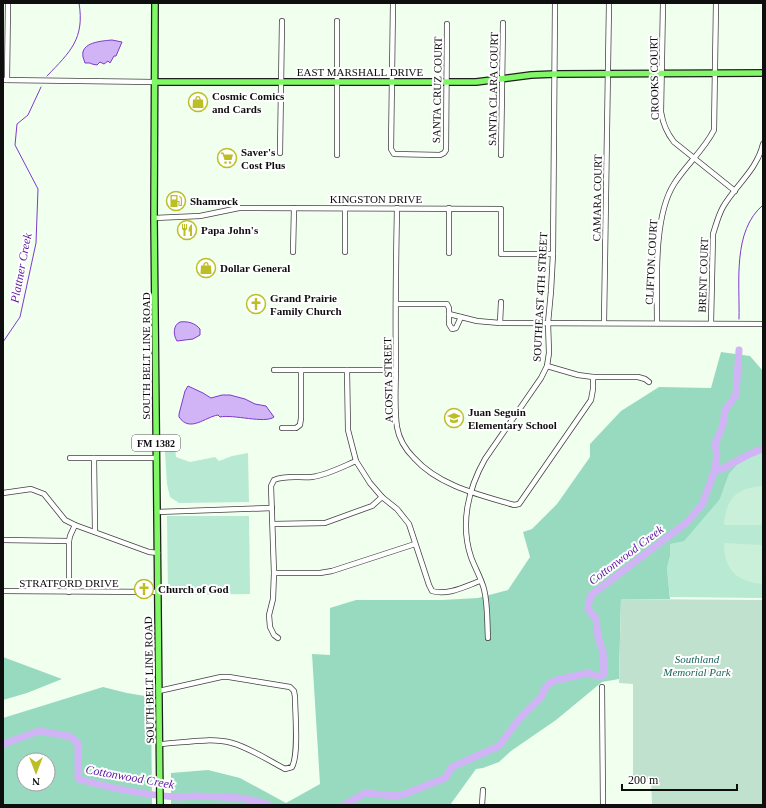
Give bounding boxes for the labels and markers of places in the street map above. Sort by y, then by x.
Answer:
place label: Cosmic Comics and Cards [212,90,285,115]
shop icon: Cosmic Comics and Cards [187,91,209,113]
place label: Saver's Cost Plus [241,146,286,171]
supermarket icon: Saver's Cost Plus [216,147,238,169]
fuel station icon: Shamrock [165,190,187,212]
place label: Shamrock [190,195,239,207]
restaurant icon: Papa John's [176,219,198,241]
place label: Papa John's [201,224,259,236]
shop icon: Dollar General [195,257,217,279]
place label: Dollar General [220,262,290,274]
place label: Grand Prairie Family Church [270,292,342,317]
church icon: Grand Prairie Family Church [245,293,267,315]
place label: Juan Seguin Elementary School [468,406,557,431]
school or university icon: Juan Seguin Elementary School [443,407,465,429]
church icon: Church of God [133,578,155,600]
place label: Church of God [158,583,229,595]

